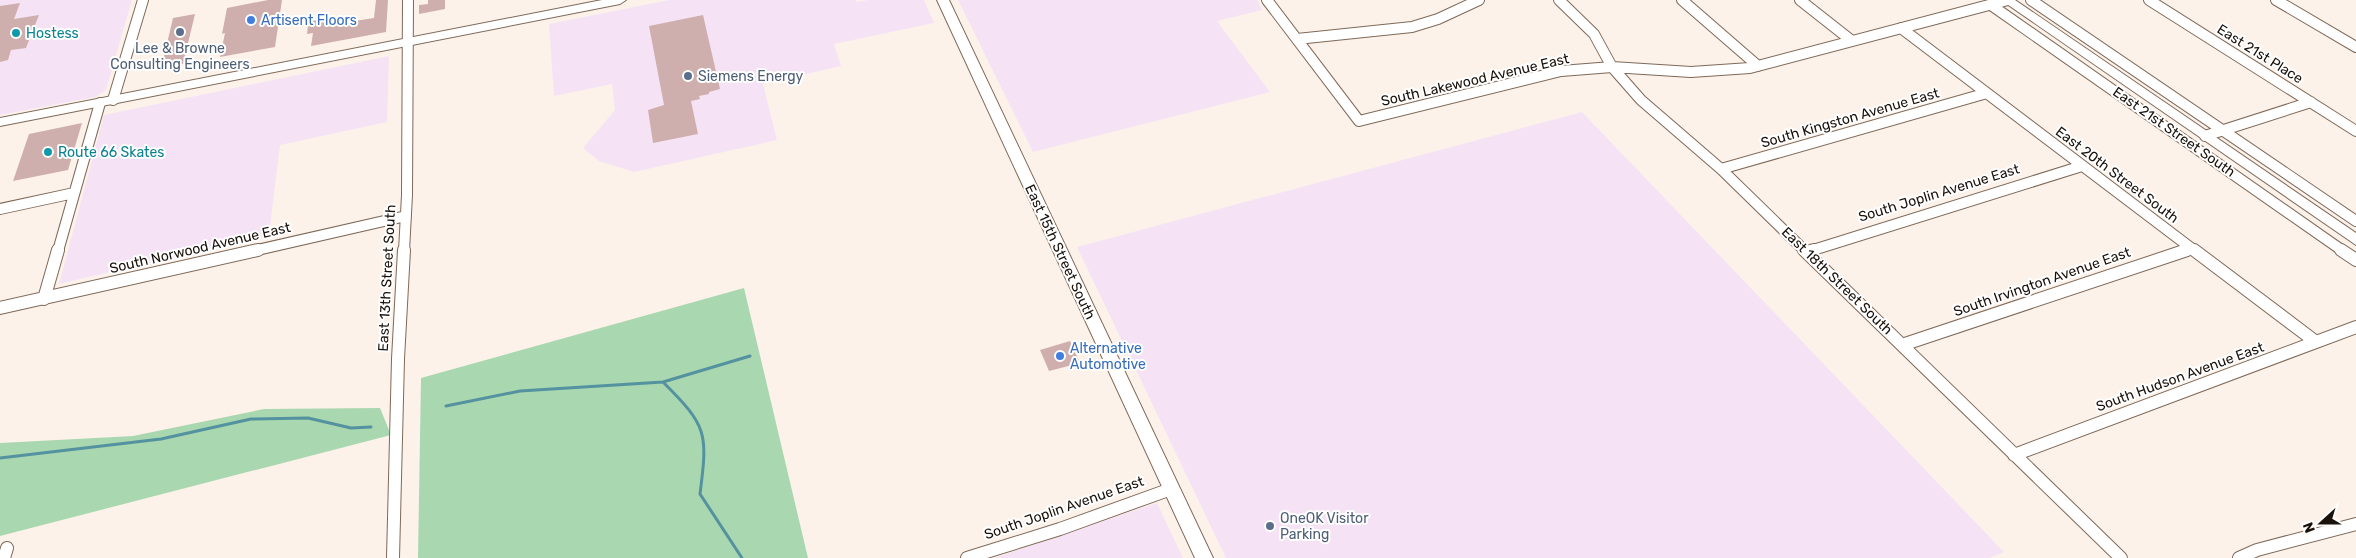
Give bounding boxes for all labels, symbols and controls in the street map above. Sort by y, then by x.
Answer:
place label: Artisent Floors [261,12,357,29]
marker: Artisent Floors [245,14,257,26]
street label: East 21st Place [2214,21,2306,87]
place label: Hostess [26,25,79,42]
marker: Lee & Browne Consulting Engineers [174,26,186,38]
marker: Hostess [10,27,22,39]
place label: Lee & Browne Consulting Engineers [110,40,250,73]
street label: South Lakewood Avenue East [1379,50,1571,110]
place label: Siemens Energy [698,68,804,85]
marker: Siemens Energy [682,70,694,82]
street label: East 21st Street South [2109,83,2239,181]
street label: South Kingston Avenue East [1759,84,1942,152]
street label: East 20th Street South [2052,123,2182,227]
place label: Route 66 Skates [58,144,165,161]
marker: Route 66 Skates [42,146,54,158]
street label: South Joplin Avenue East [1856,160,2022,226]
street label: East 15th Street South [1021,182,1099,322]
street label: East 13th Street South [375,204,399,352]
street label: South Norwood Avenue East [108,219,293,277]
street label: East 18th Street South [1778,224,1896,338]
street label: South Irvington Avenue East [1951,244,2133,320]
street label: South Hudson Avenue East [2094,339,2267,415]
place label: Alternative Automotive [1070,340,1146,373]
marker: Alternative Automotive [1054,350,1066,362]
street label: South Joplin Avenue East [982,473,1146,543]
north arrow [2296,498,2346,548]
place label: OneOK Visitor Parking [1280,510,1369,543]
marker: OneOK Visitor Parking [1264,520,1276,532]
text: N [2300,520,2319,535]

